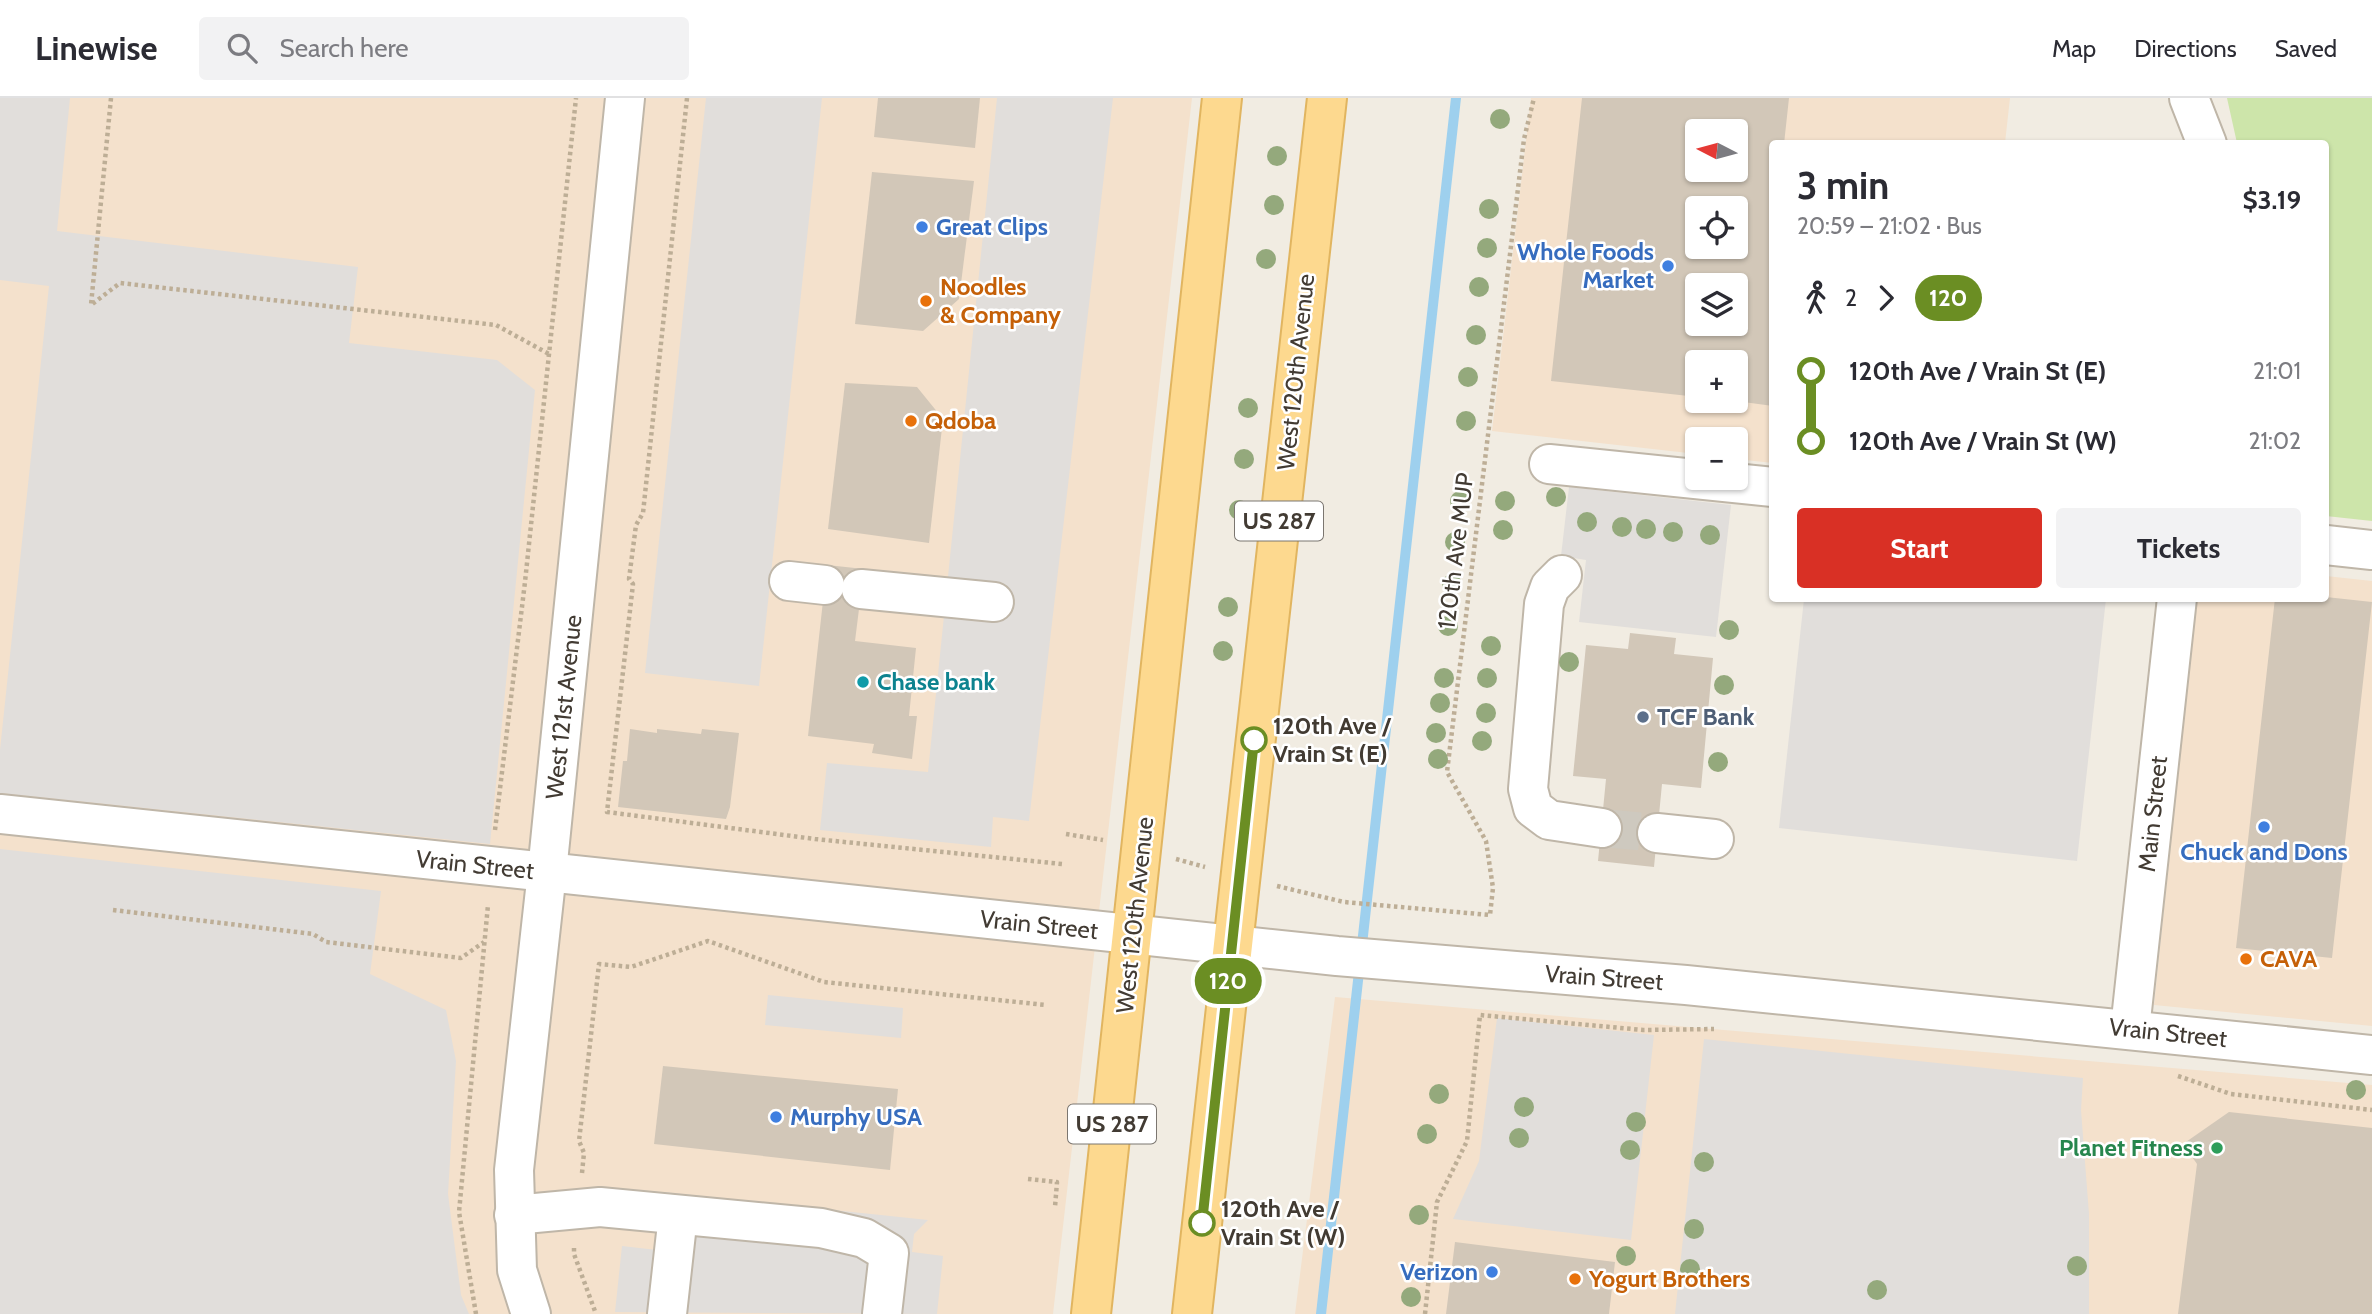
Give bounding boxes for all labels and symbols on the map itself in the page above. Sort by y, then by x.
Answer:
north arrow [1685,119,1748,182]
place label: Great Clips [936,212,1048,241]
marker: Great Clips [914,219,930,235]
place label: Whole Foods Market [1517,237,1654,294]
marker: Whole Foods Market [1660,258,1676,274]
place label: Noodles & Company [940,272,1061,329]
street label: West 120th Avenue [1271,272,1320,472]
marker: Noodles & Company [918,293,934,309]
place label: Qdoba [925,406,996,435]
marker: Qdoba [903,413,919,429]
street label: 120th Ave MUP [1432,471,1480,631]
road number: US 287 [1235,502,1323,540]
street label: West 121st Avenue [539,613,588,801]
place label: Chase bank [877,667,996,696]
marker: Chase bank [855,674,871,690]
place label: TCF Bank [1657,702,1755,731]
marker: TCF Bank [1635,709,1651,725]
place label: 120th Ave / Vrain St (E) [1273,711,1392,768]
marker: 120th Ave / Vrain St (E) [1241,727,1267,753]
street label: Main Street [2132,755,2173,873]
street label: West 120th Avenue [1110,815,1159,1015]
marker: Chuck and Dons [2256,819,2272,835]
place label: Chuck and Dons [2180,837,2348,866]
street label: Vrain Street [415,844,535,885]
street label: Vrain Street [979,904,1099,945]
place label: CAVA [2260,944,2317,973]
marker: CAVA [2238,951,2254,967]
line badge: 120 [1188,958,1268,1004]
street label: Vrain Street [1544,959,1664,996]
street label: Vrain Street [2108,1012,2228,1053]
place label: Murphy USA [790,1102,922,1131]
road number: US 287 [1068,1105,1156,1144]
marker: Murphy USA [768,1109,784,1125]
place label: Planet Fitness [2059,1133,2203,1162]
marker: Planet Fitness [2209,1140,2225,1156]
place label: 120th Ave / Vrain St (W) [1221,1194,1345,1251]
marker: 120th Ave / Vrain St (W) [1189,1210,1215,1236]
place label: Verizon [1400,1257,1478,1286]
marker: Verizon [1484,1264,1500,1280]
place label: Yogurt Brothers [1588,1264,1750,1293]
marker: Yogurt Brothers [1567,1271,1583,1287]

